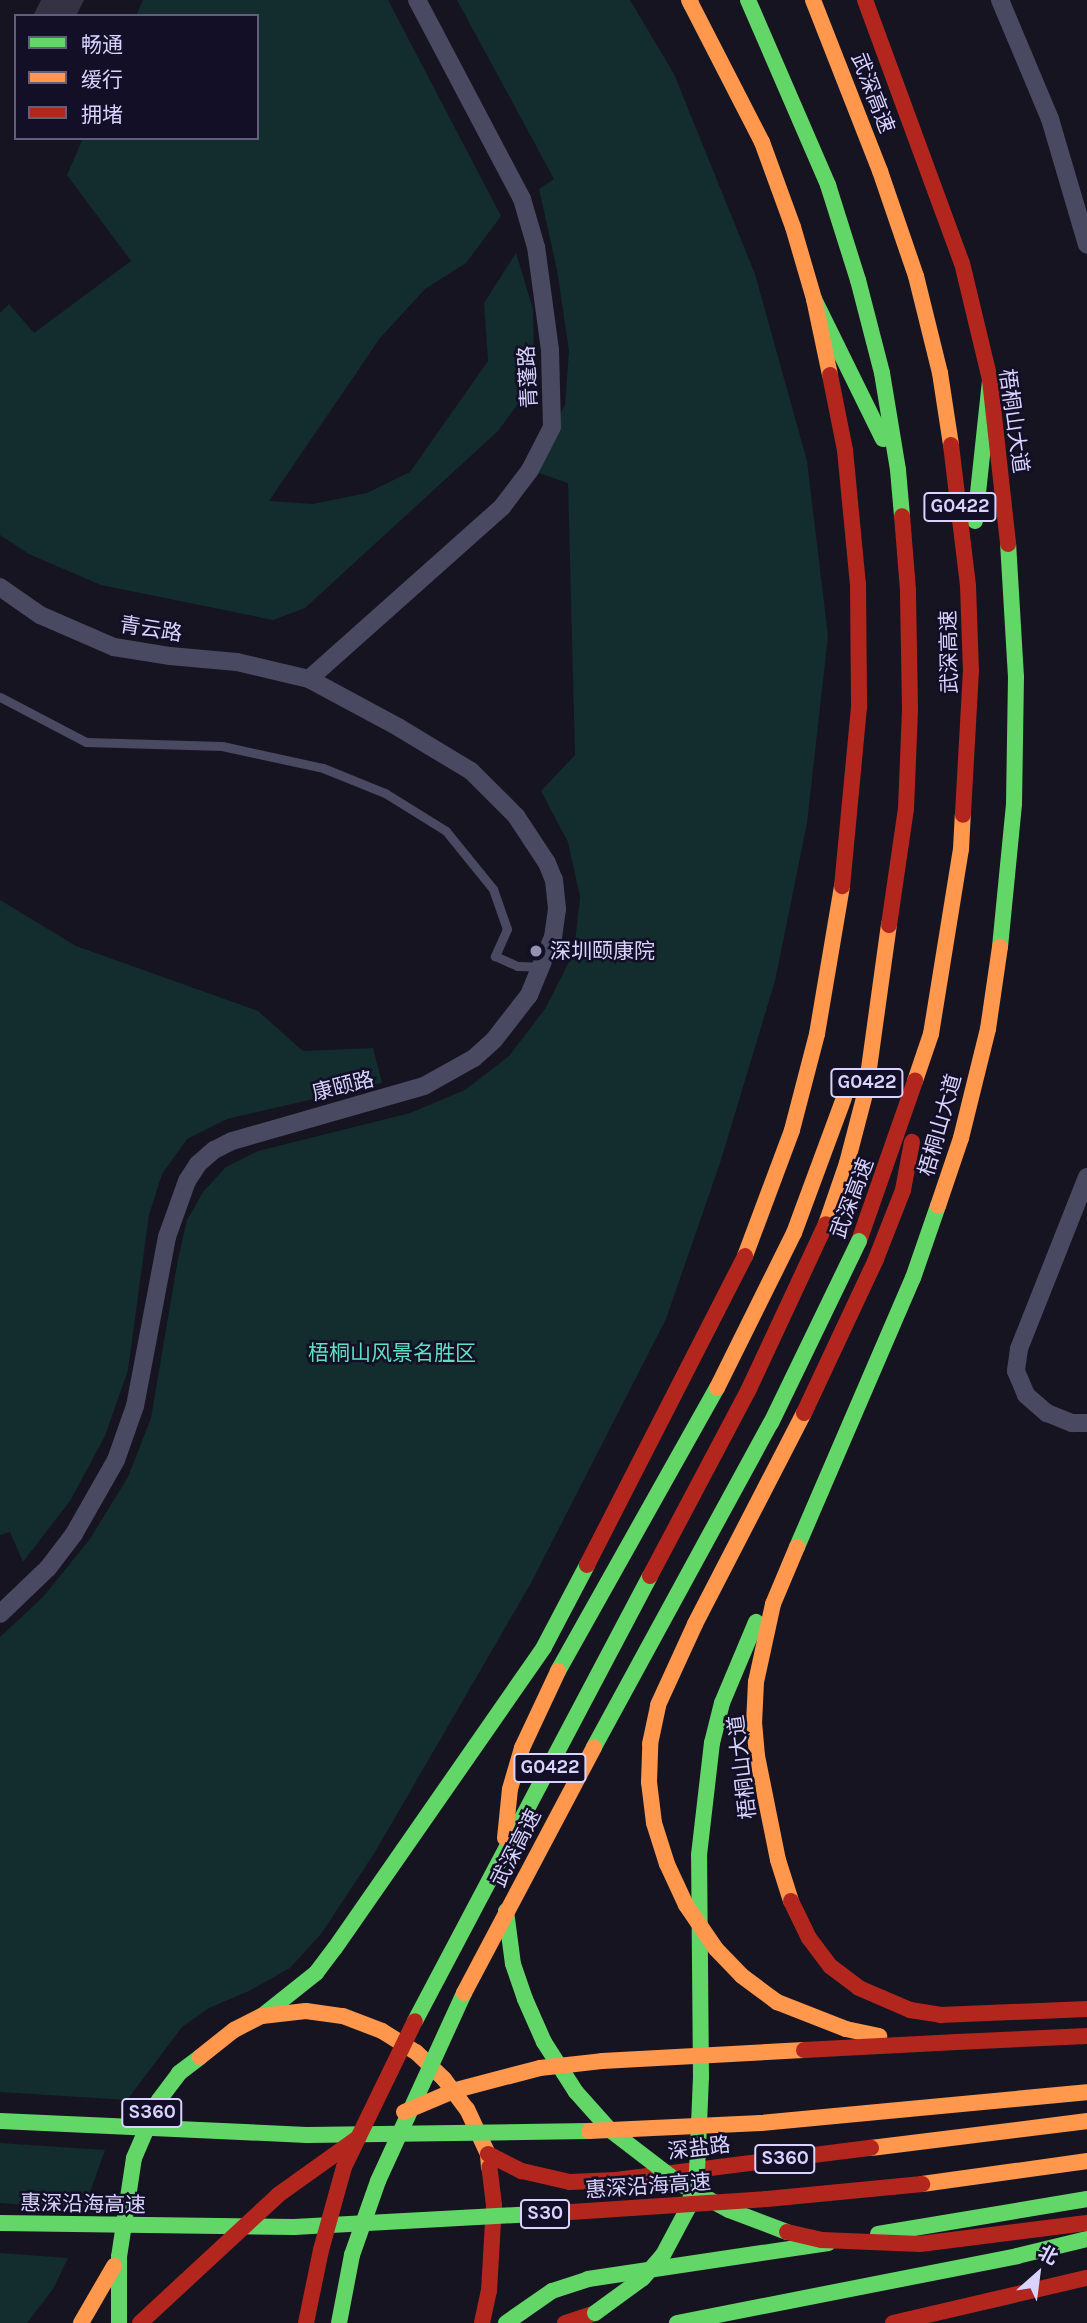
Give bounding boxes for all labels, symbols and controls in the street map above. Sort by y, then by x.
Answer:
legend [14,14,259,140]
text: 畅通 [81,33,123,57]
street label: 武深高速 [846,49,900,137]
text: 缓行 [81,68,123,92]
text: 拥堵 [81,103,123,127]
street label: 青蓬路 [514,345,542,409]
street label: 梧桐山大道 [994,367,1034,475]
road number: G0422 [923,492,997,522]
street label: 武深高速 [936,610,962,694]
street label: 青云路 [118,612,184,646]
place label: 深圳颐康院 [550,938,655,964]
marker: 深圳颐康院 [528,943,544,959]
street label: 康颐路 [309,1066,377,1106]
road number: G0422 [830,1068,904,1098]
street label: 梧桐山大道 [913,1071,967,1179]
street label: 武深高速 [825,1154,879,1242]
park label: 梧桐山风景名胜区 [308,1340,476,1366]
street label: 梧桐山大道 [723,1713,761,1821]
road number: G0422 [513,1752,587,1784]
street label: 武深高速 [486,1805,546,1891]
road number: S360 [120,2098,184,2128]
street label: 深盐路 [666,2132,732,2164]
road number: S360 [754,2144,816,2174]
street label: 惠深沿海高速 [584,2169,712,2203]
street label: 惠深沿海高速 [20,2190,146,2218]
road number: S30 [519,2198,571,2230]
north arrow [1003,2239,1073,2309]
text: 北 [1034,2241,1061,2270]

